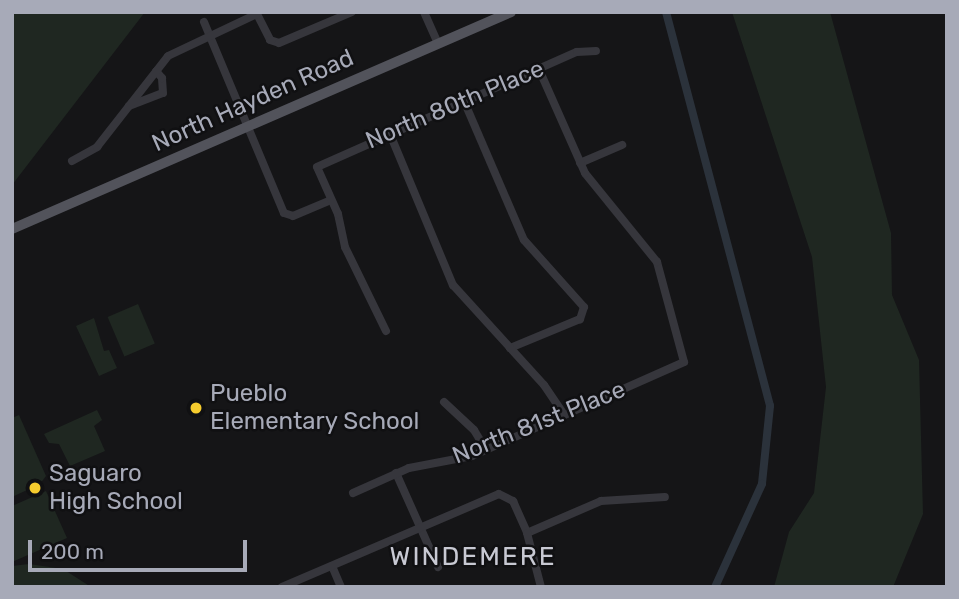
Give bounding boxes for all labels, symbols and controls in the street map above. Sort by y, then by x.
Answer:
street label: North Hayden Road [148,44,358,158]
street label: North 80th Place [361,54,549,156]
street label: North 81st Place [448,375,630,471]
place label: Pueblo Elementary School [210,380,420,436]
marker: Pueblo Elementary School [188,400,204,416]
place label: Saguaro High School [49,460,183,516]
marker: Saguaro High School [27,480,43,496]
scale bar [32,526,250,570]
text: 200 m [41,539,104,564]
district label: WINDEMERE [391,541,555,573]

